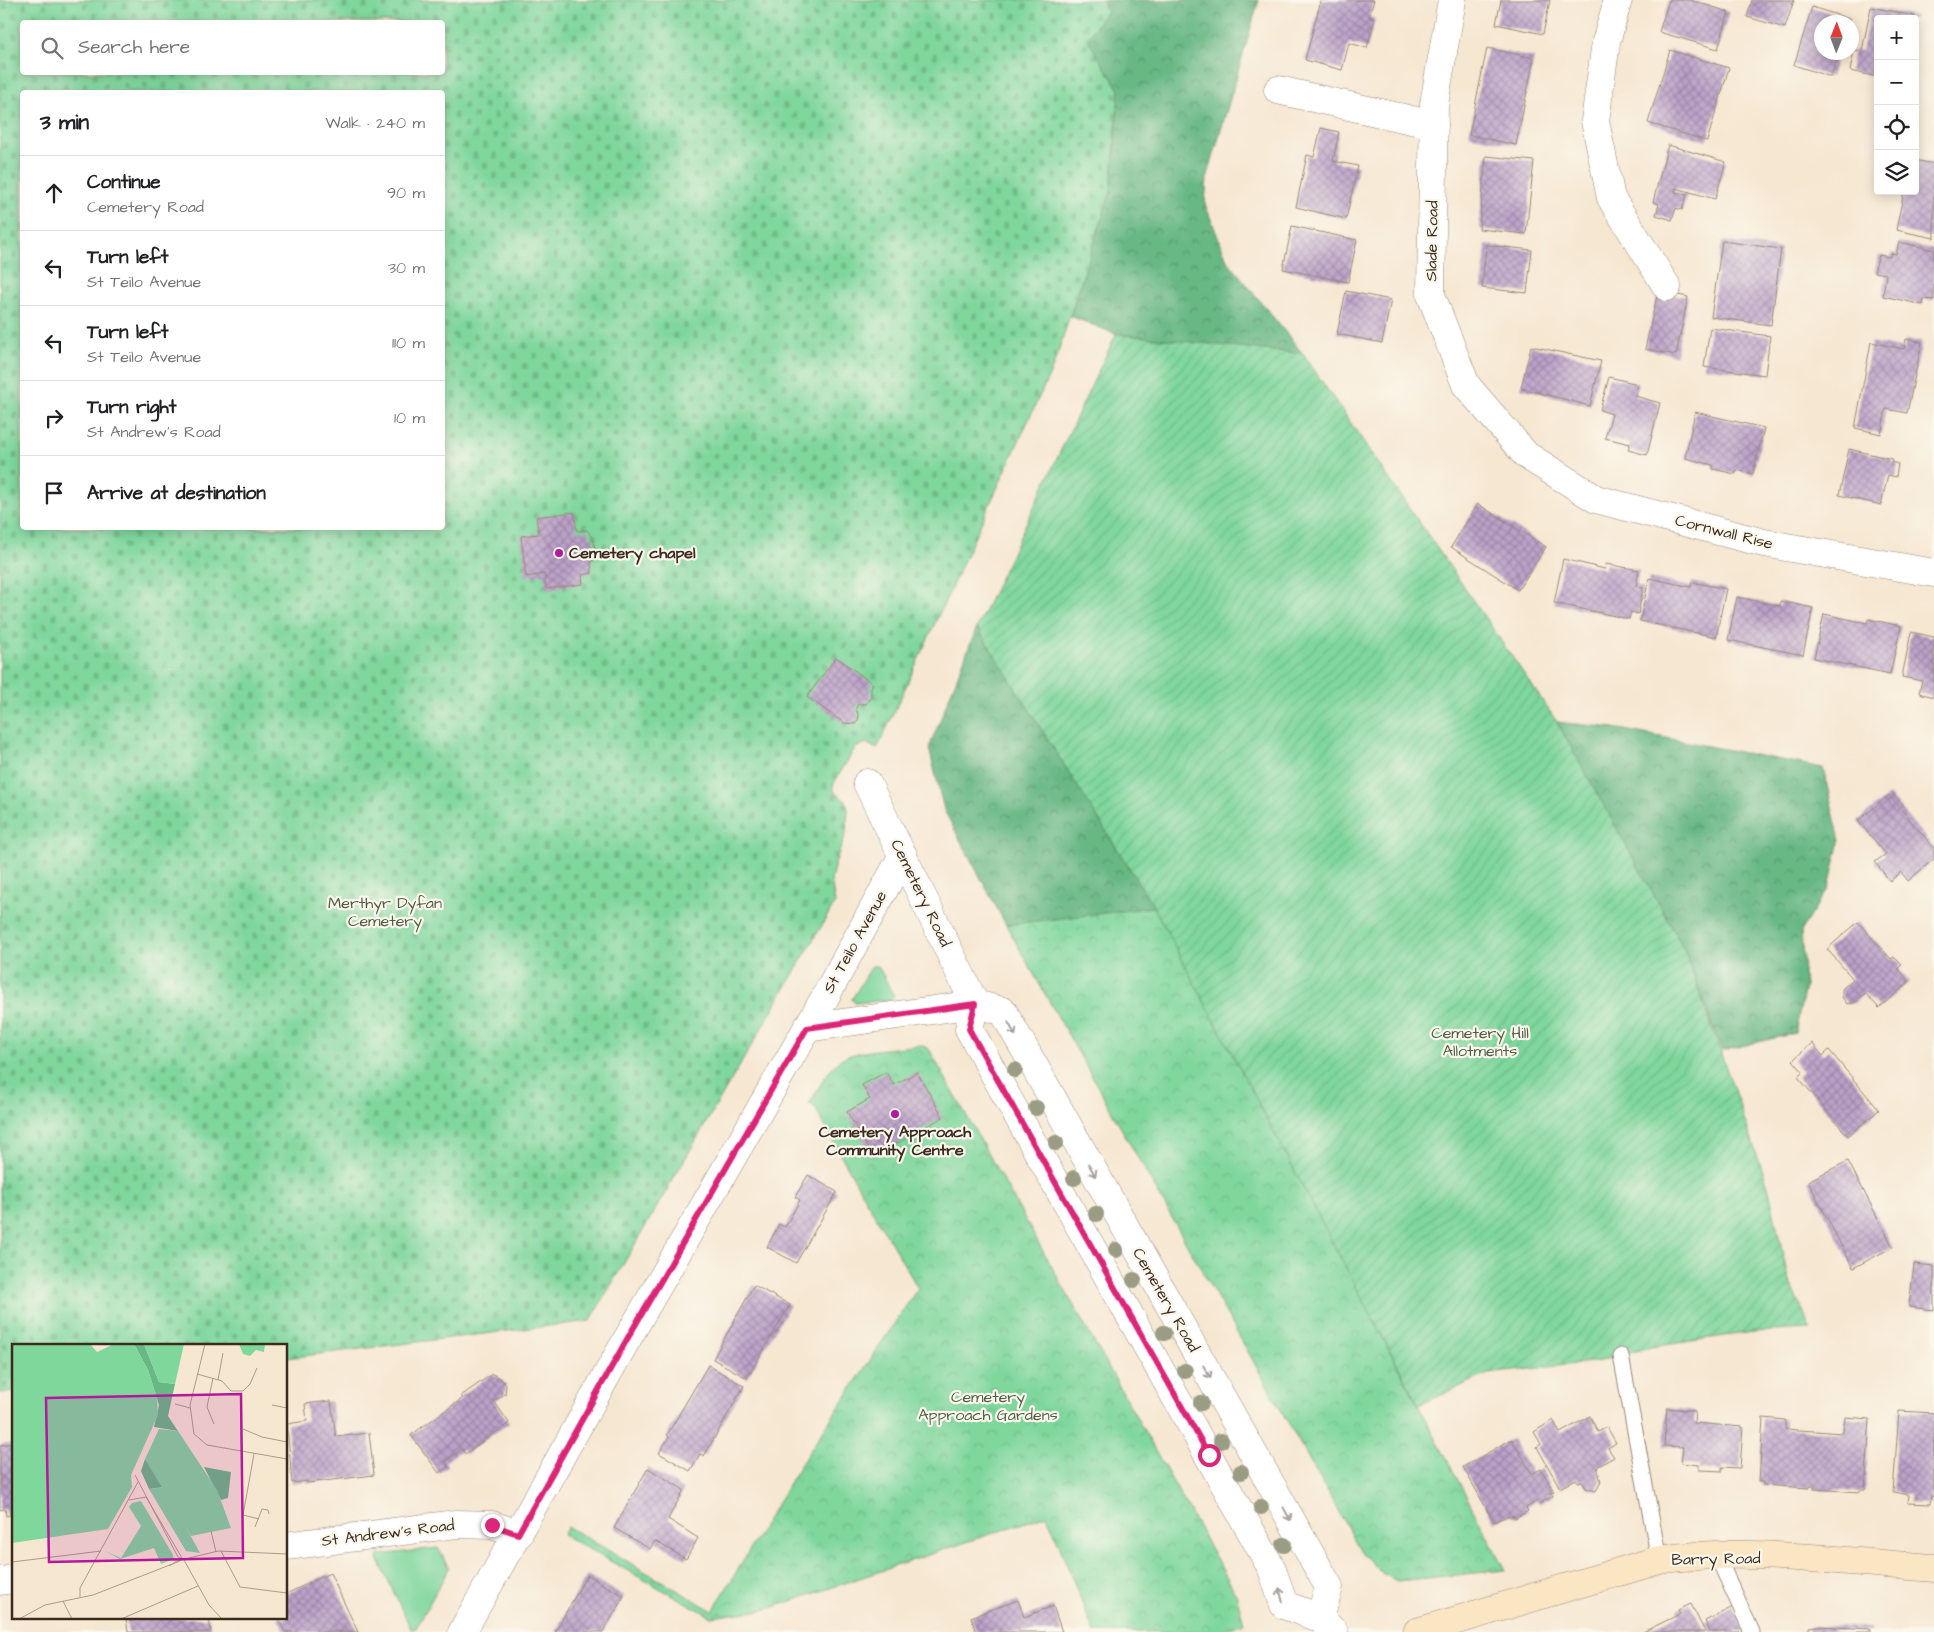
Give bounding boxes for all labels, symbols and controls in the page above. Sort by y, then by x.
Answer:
north arrow [1814,15,1859,60]
map controls [1874,15,1919,195]
button: + [1874,15,1919,60]
search box [20,20,445,75]
icon: search [38,34,66,62]
text: Search here [78,34,190,61]
button: − [1874,60,1919,105]
button: locate [1874,105,1919,150]
text: 3 min [40,108,89,137]
text: Walk · 240 m [325,112,425,134]
button: layers [1874,150,1919,195]
text: Continue [87,169,161,196]
icon: ahead [40,179,68,207]
text: 90 m [387,182,425,204]
text: Cemetery Road [87,196,204,218]
street label: Slade Road [1420,200,1444,282]
text: Turn left [87,244,168,271]
icon: left [40,254,68,282]
text: 30 m [388,257,425,279]
text: St Teilo Avenue [87,271,201,293]
text: Turn left [87,319,168,346]
icon: left [40,329,68,357]
text: 110 m [392,332,425,354]
text: St Teilo Avenue [87,346,201,368]
text: Turn right [87,394,176,421]
icon: right [40,404,68,432]
text: 10 m [394,407,425,429]
text: St Andrew's Road [87,421,221,443]
icon: arrive [40,479,68,507]
text: Arrive at destination [87,480,266,507]
street label: Cornwall Rise [1673,509,1776,555]
place label: Cemetery chapel [569,542,696,565]
marker: Cemetery chapel [553,547,565,559]
street label: Cemetery Road [885,836,957,951]
street label: St Teilo Avenue [818,886,892,997]
park label: Merthyr Dyfan Cemetery [328,892,442,933]
one-way arrow [1008,1021,1018,1035]
park label: Cemetery Hill Allotments [1431,1022,1529,1062]
marker: Cemetery Approach Community Centre [889,1108,901,1120]
place label: Cemetery Approach Community Centre [819,1121,972,1162]
one-way arrow [1088,1162,1098,1177]
street label: Cemetery Road [1126,1244,1205,1357]
inset map [12,1344,288,1620]
one-way arrow [1203,1365,1213,1379]
park label: Cemetery Approach Gardens [918,1386,1058,1426]
route start [1198,1444,1221,1467]
one-way arrow [1283,1506,1292,1521]
street label: St Andrew's Road [320,1514,456,1552]
route end [481,1514,504,1537]
street label: Barry Road [1671,1547,1761,1572]
one-way arrow [1276,1587,1285,1603]

